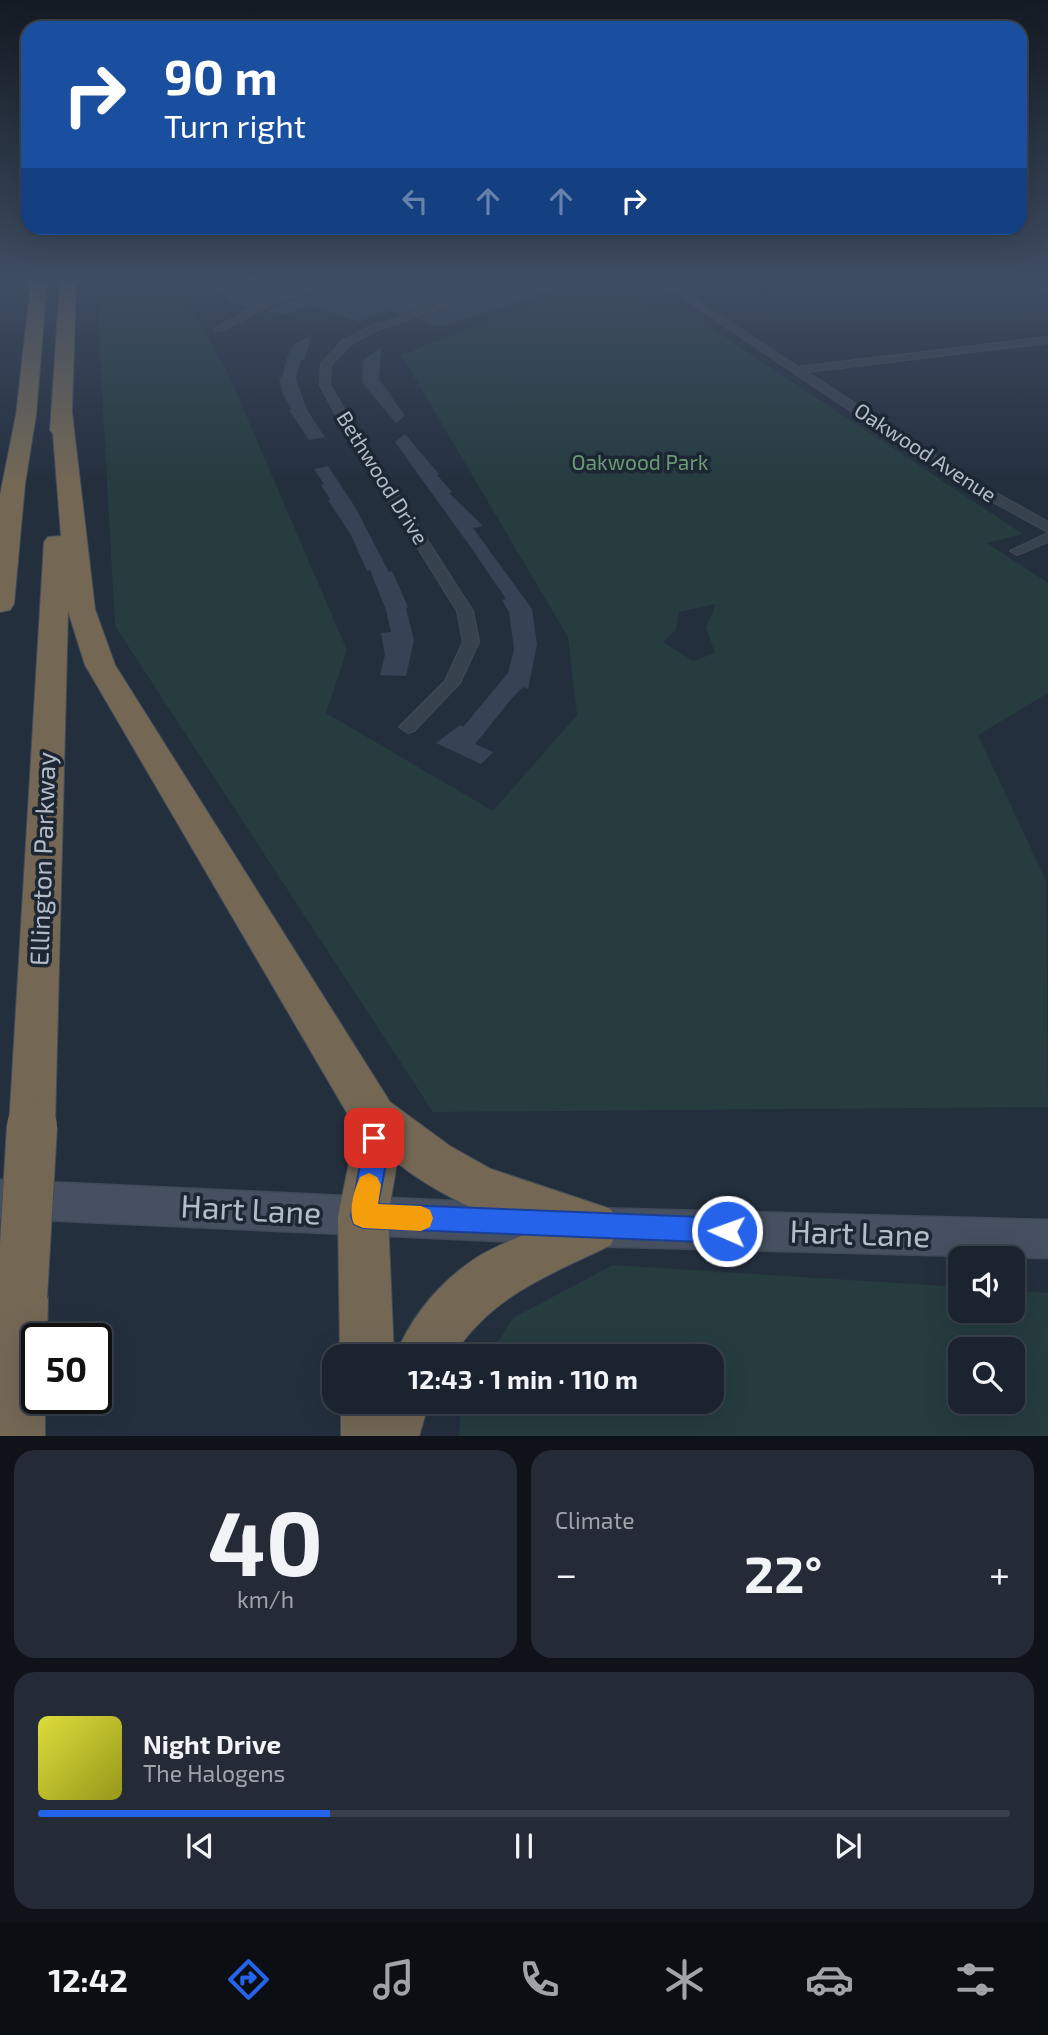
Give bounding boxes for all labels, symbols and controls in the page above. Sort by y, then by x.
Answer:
text: 90 m [164,46,278,105]
icon: right [49,49,140,140]
text: Turn right [164,106,306,144]
icon: left [396,182,434,220]
icon: ahead [469,182,507,220]
icon: ahead [542,182,580,220]
icon: right [615,182,653,220]
street label: Oakwood Avenue [850,397,1001,507]
street label: Bethwood Drive [332,406,434,548]
park label: Oakwood Park [571,449,709,474]
street label: Ellington Parkway [22,751,61,967]
pin [344,1108,404,1168]
icon: arrive [355,1119,393,1157]
street label: Hart Lane [180,1185,322,1231]
position arrow [690,1194,764,1268]
street label: Hart Lane [789,1211,931,1253]
map controls [948,1246,1025,1414]
button: sound [948,1246,1025,1323]
speed limit sign: 50 [21,1323,112,1414]
button: search [948,1337,1025,1414]
text: 12:43 · 1 min · 110 m [408,1363,638,1394]
text: 40 [208,1485,323,1594]
text: Climate [555,1506,635,1534]
text: 22° [744,1541,822,1603]
text: − [555,1550,577,1596]
text: + [989,1550,1010,1596]
text: km/h [237,1585,294,1613]
text: Night Drive [143,1728,281,1759]
text: The Halogens [143,1759,285,1787]
icon: previous [181,1827,219,1865]
icon: pause [505,1827,543,1865]
icon: next [829,1827,867,1865]
icon: directions [224,1955,273,2004]
icon: music [369,1955,418,2004]
icon: phone [515,1955,564,2004]
icon: climate [660,1955,709,2004]
icon: car [805,1955,854,2004]
icon: filters [951,1955,1000,2004]
text: 12:42 [48,1960,128,1998]

